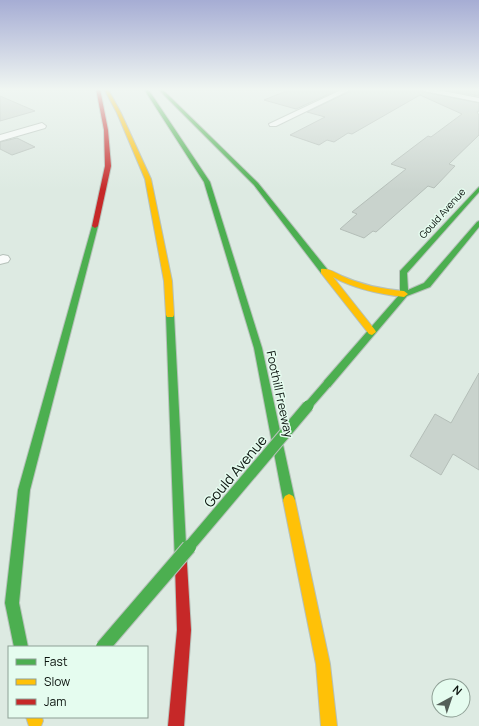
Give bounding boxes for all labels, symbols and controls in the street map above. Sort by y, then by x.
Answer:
street label: Gould Avenue [416,185,469,241]
street label: Foothill Freeway [263,349,298,440]
street label: Gould Avenue [199,431,271,511]
legend [8,646,148,718]
text: Fast [44,653,68,670]
text: Slow [44,673,70,690]
north arrow [431,678,471,718]
text: N [450,682,466,698]
text: Jam [44,693,66,710]

